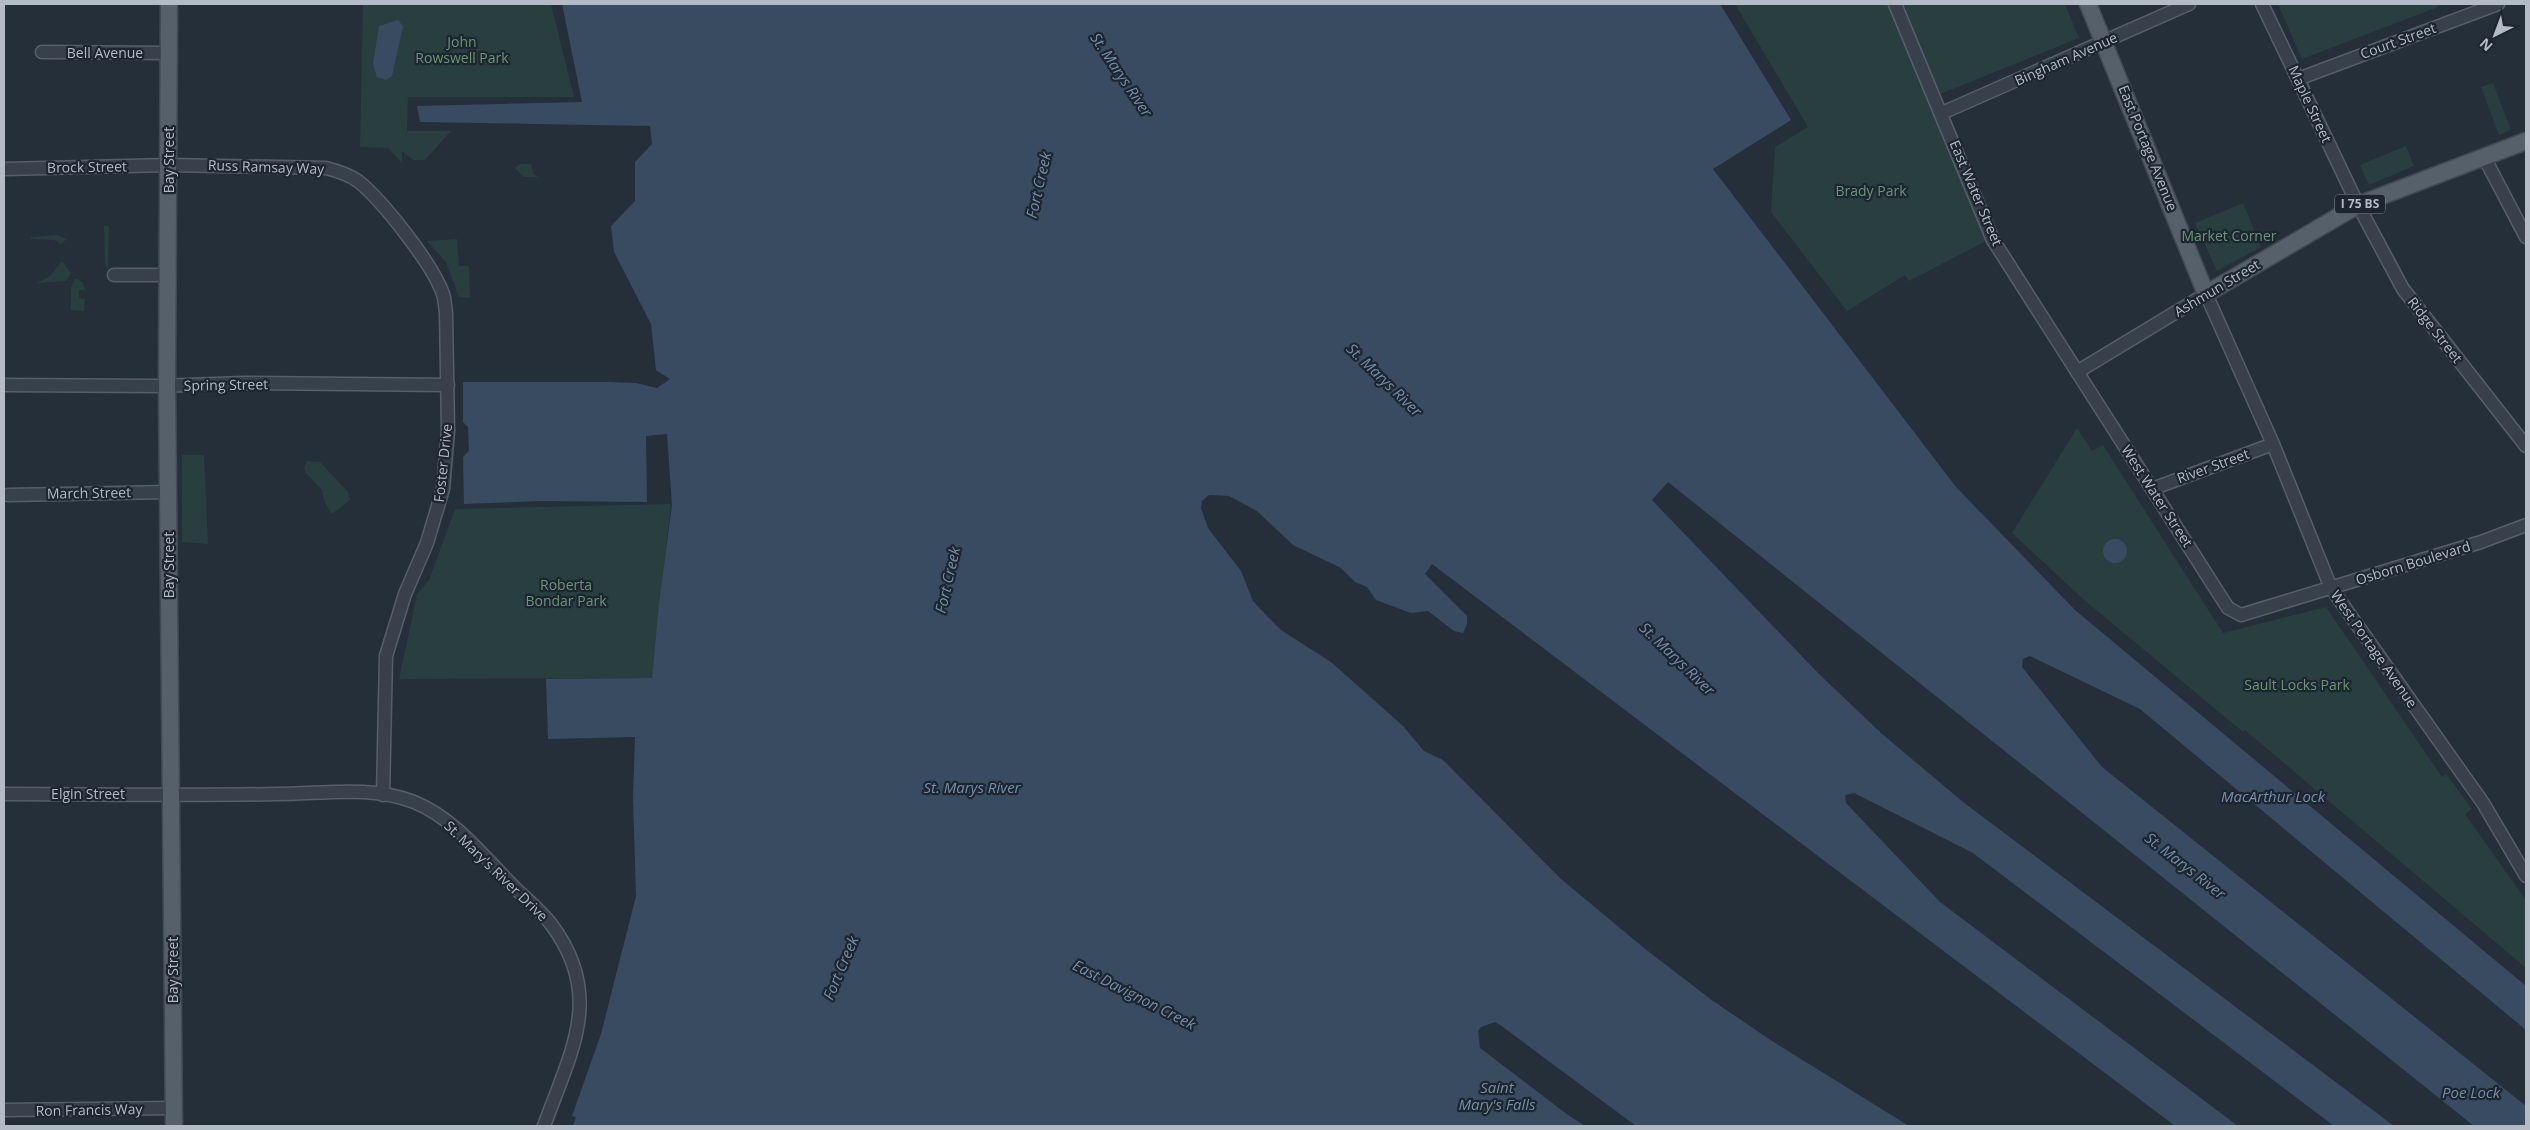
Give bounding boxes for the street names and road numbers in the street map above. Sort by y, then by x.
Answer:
street label: Court Street [2357,18,2438,63]
street label: Bingham Avenue [2011,27,2120,90]
street label: Bell Avenue [67,43,143,62]
street label: Maple Street [2284,62,2337,145]
street label: East Portage Avenue [2115,82,2182,214]
street label: Bay Street [159,127,178,193]
street label: East Water Street [1946,137,2007,248]
street label: Russ Ramsay Way [208,155,325,178]
street label: Brock Street [47,156,127,177]
road number: I 75 BS [2335,194,2385,213]
street label: Ashmun Street [2170,254,2263,321]
street label: Ridge Street [2404,293,2467,367]
street label: Spring Street [184,374,268,395]
street label: Foster Drive [429,423,456,503]
street label: West Water Street [2117,441,2198,550]
street label: River Street [2174,444,2252,487]
street label: March Street [47,482,131,503]
street label: Bay Street [159,532,178,598]
street label: Osborn Boulevard [2353,536,2473,589]
street label: West Portage Avenue [2327,586,2422,711]
street label: Elgin Street [51,784,125,803]
street label: St. Mary's River Drive [440,816,552,925]
street label: Bay Street [163,937,182,1003]
street label: Ron Francis Way [35,1099,144,1120]

